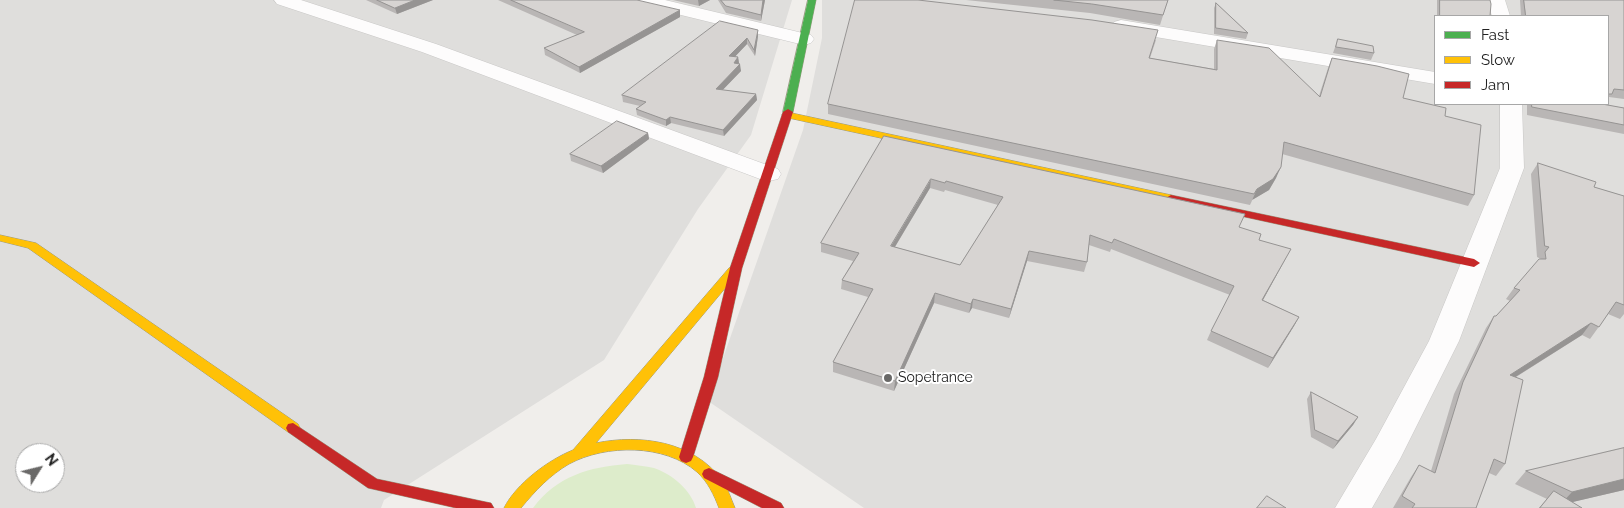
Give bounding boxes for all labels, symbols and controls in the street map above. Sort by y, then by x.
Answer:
legend [1434,15,1609,105]
text: Fast [1481,26,1509,44]
text: Slow [1481,51,1515,69]
text: Jam [1481,76,1510,94]
place label: Sopetrance [898,370,973,386]
marker: Sopetrance [882,372,894,384]
north arrow [15,443,65,493]
text: N [42,451,61,469]

